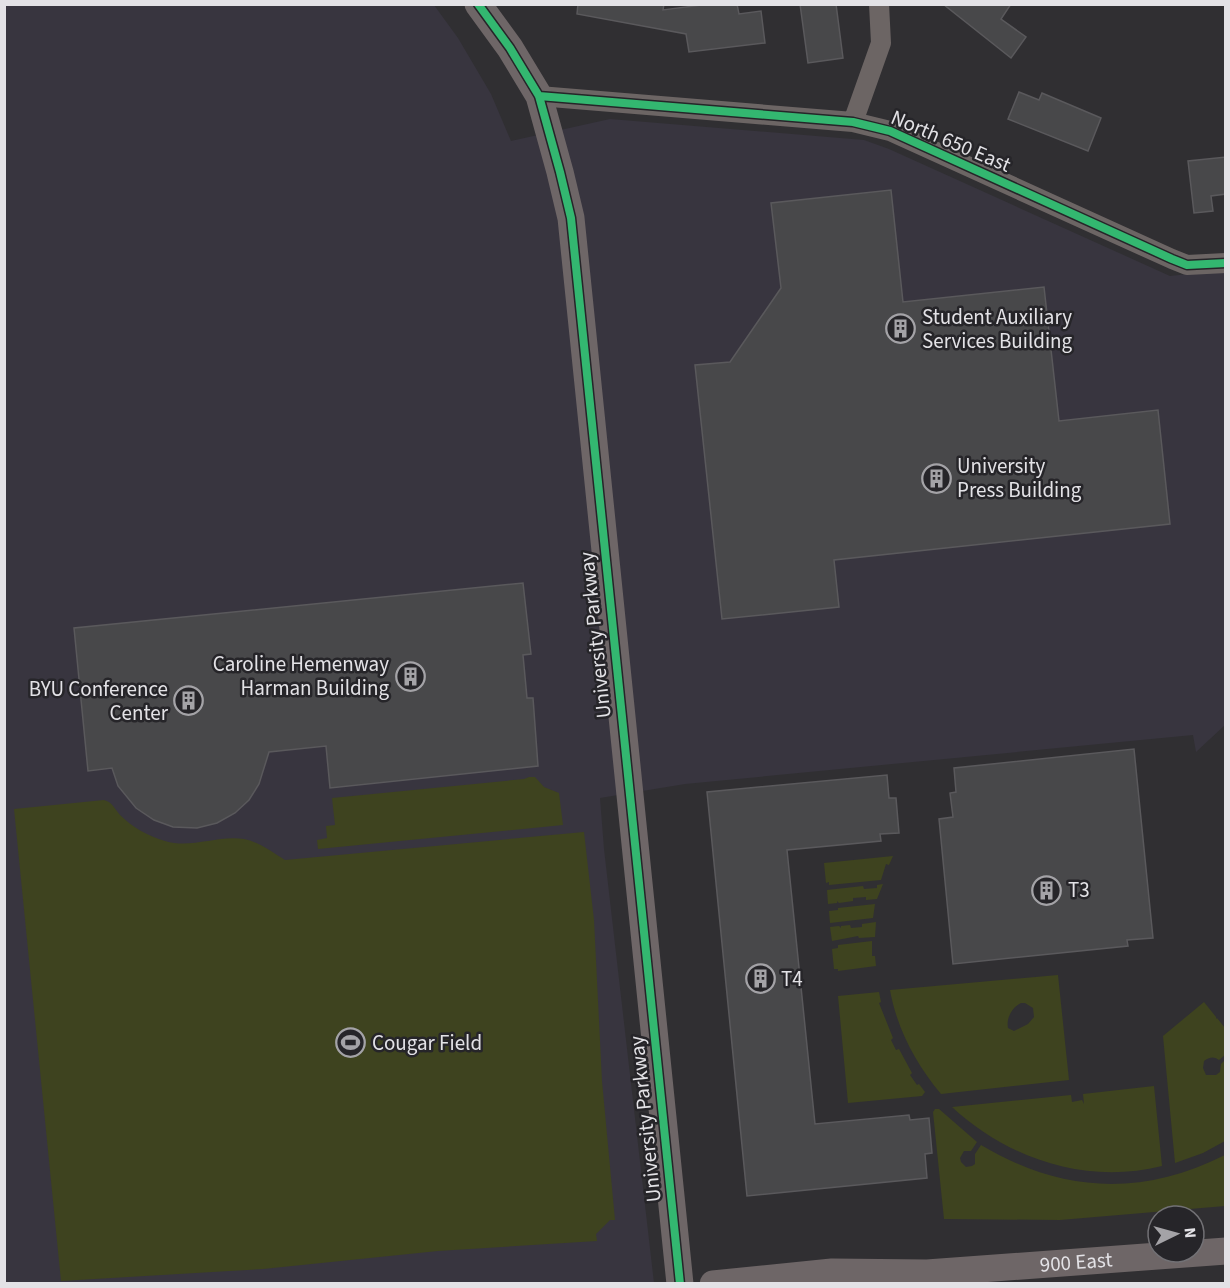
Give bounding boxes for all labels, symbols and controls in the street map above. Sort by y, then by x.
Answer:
street label: North 650 East [886,102,1016,180]
place label: Student Auxiliary Services Building [922,302,1073,356]
building icon: Student Auxiliary Services Building [885,313,917,345]
place label: University Press Building [957,451,1082,505]
building icon: University Press Building [920,462,952,494]
street label: University Parkway [571,550,619,720]
place label: Caroline Hemenway Harman Building [213,649,389,703]
building icon: Caroline Hemenway Harman Building [394,660,426,692]
place label: BYU Conference Center [29,674,169,728]
building icon: BYU Conference Center [173,685,205,717]
building icon: T3 [1031,874,1063,906]
place label: T3 [1068,875,1090,905]
building icon: T4 [744,963,776,995]
place label: T4 [781,964,803,994]
sports icon: Cougar Field [335,1027,367,1059]
place label: Cougar Field [372,1028,482,1058]
street label: University Parkway [621,1034,669,1204]
north arrow [1146,1204,1206,1264]
text: N [1179,1227,1201,1239]
street label: 900 East [1039,1244,1113,1280]

